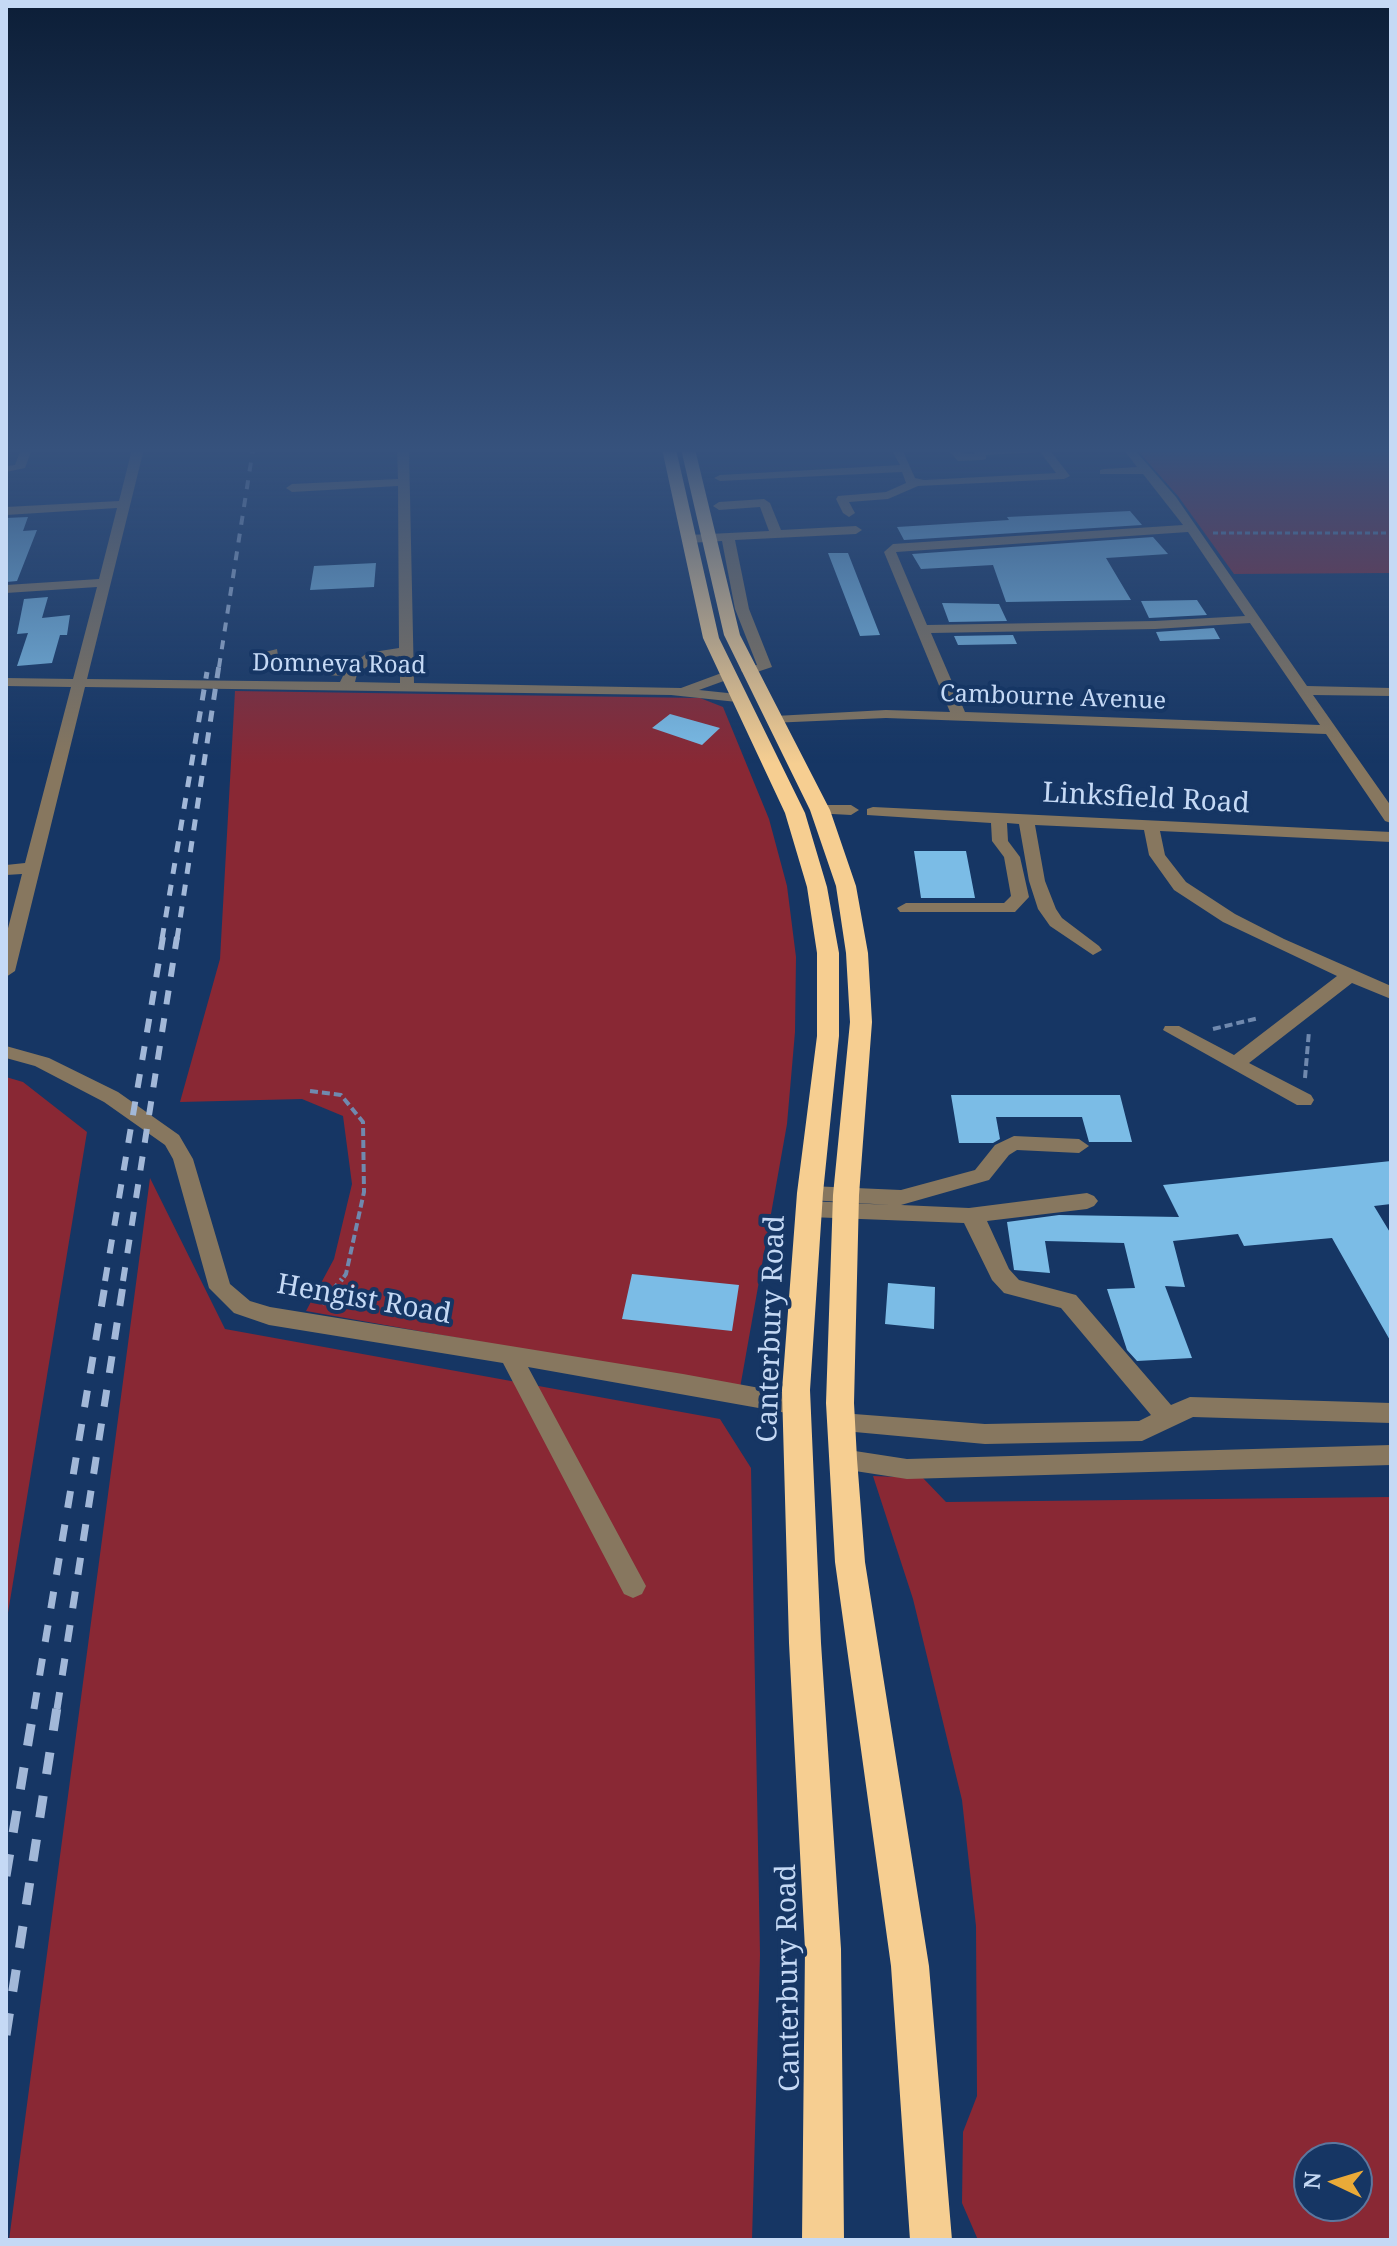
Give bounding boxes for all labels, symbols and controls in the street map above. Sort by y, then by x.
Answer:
street label: Domneva Road [252,649,426,681]
street label: Cambourne Avenue [939,680,1167,716]
street label: Linksfield Road [1041,777,1251,821]
street label: Canterbury Road [751,1215,793,1443]
street label: Hengist Road [274,1268,454,1332]
street label: Canterbury Road [770,1864,808,2092]
north arrow [1293,2142,1373,2222]
text: N [1295,2171,1327,2190]

